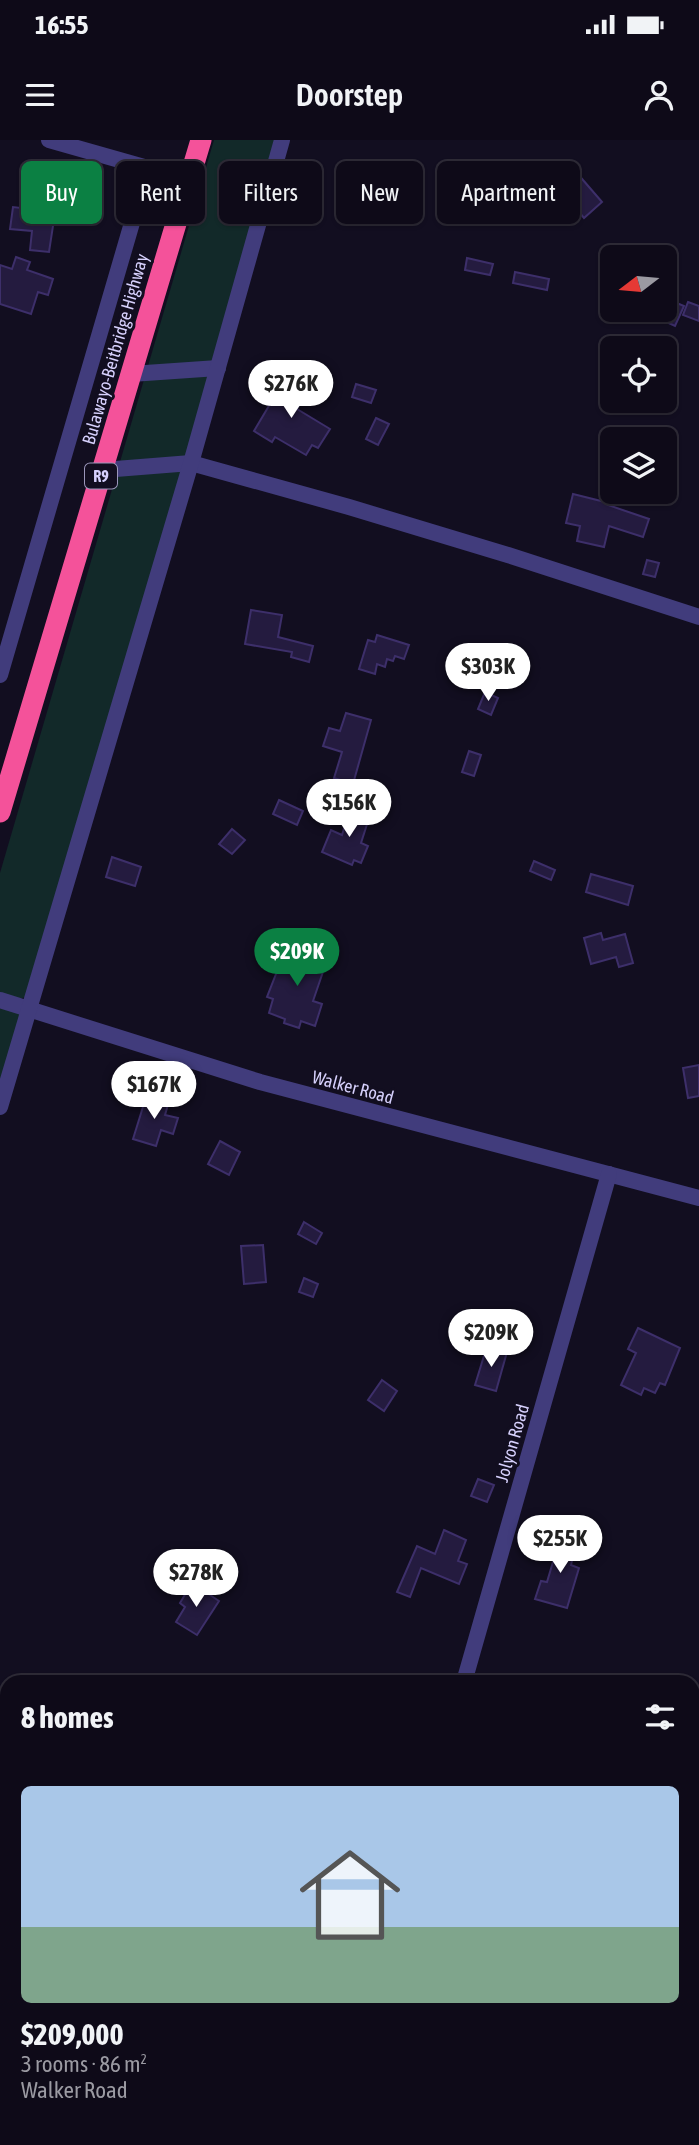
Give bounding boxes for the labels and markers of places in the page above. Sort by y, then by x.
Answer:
pin: $276K [242,360,340,420]
pin: $303K [439,644,537,703]
pin: $156K [300,780,398,839]
pin: $209K [248,928,346,988]
pin: $167K [105,1062,203,1121]
pin: $209K [442,1310,540,1369]
pin: $255K [511,1516,609,1575]
pin: $278K [147,1550,245,1609]

